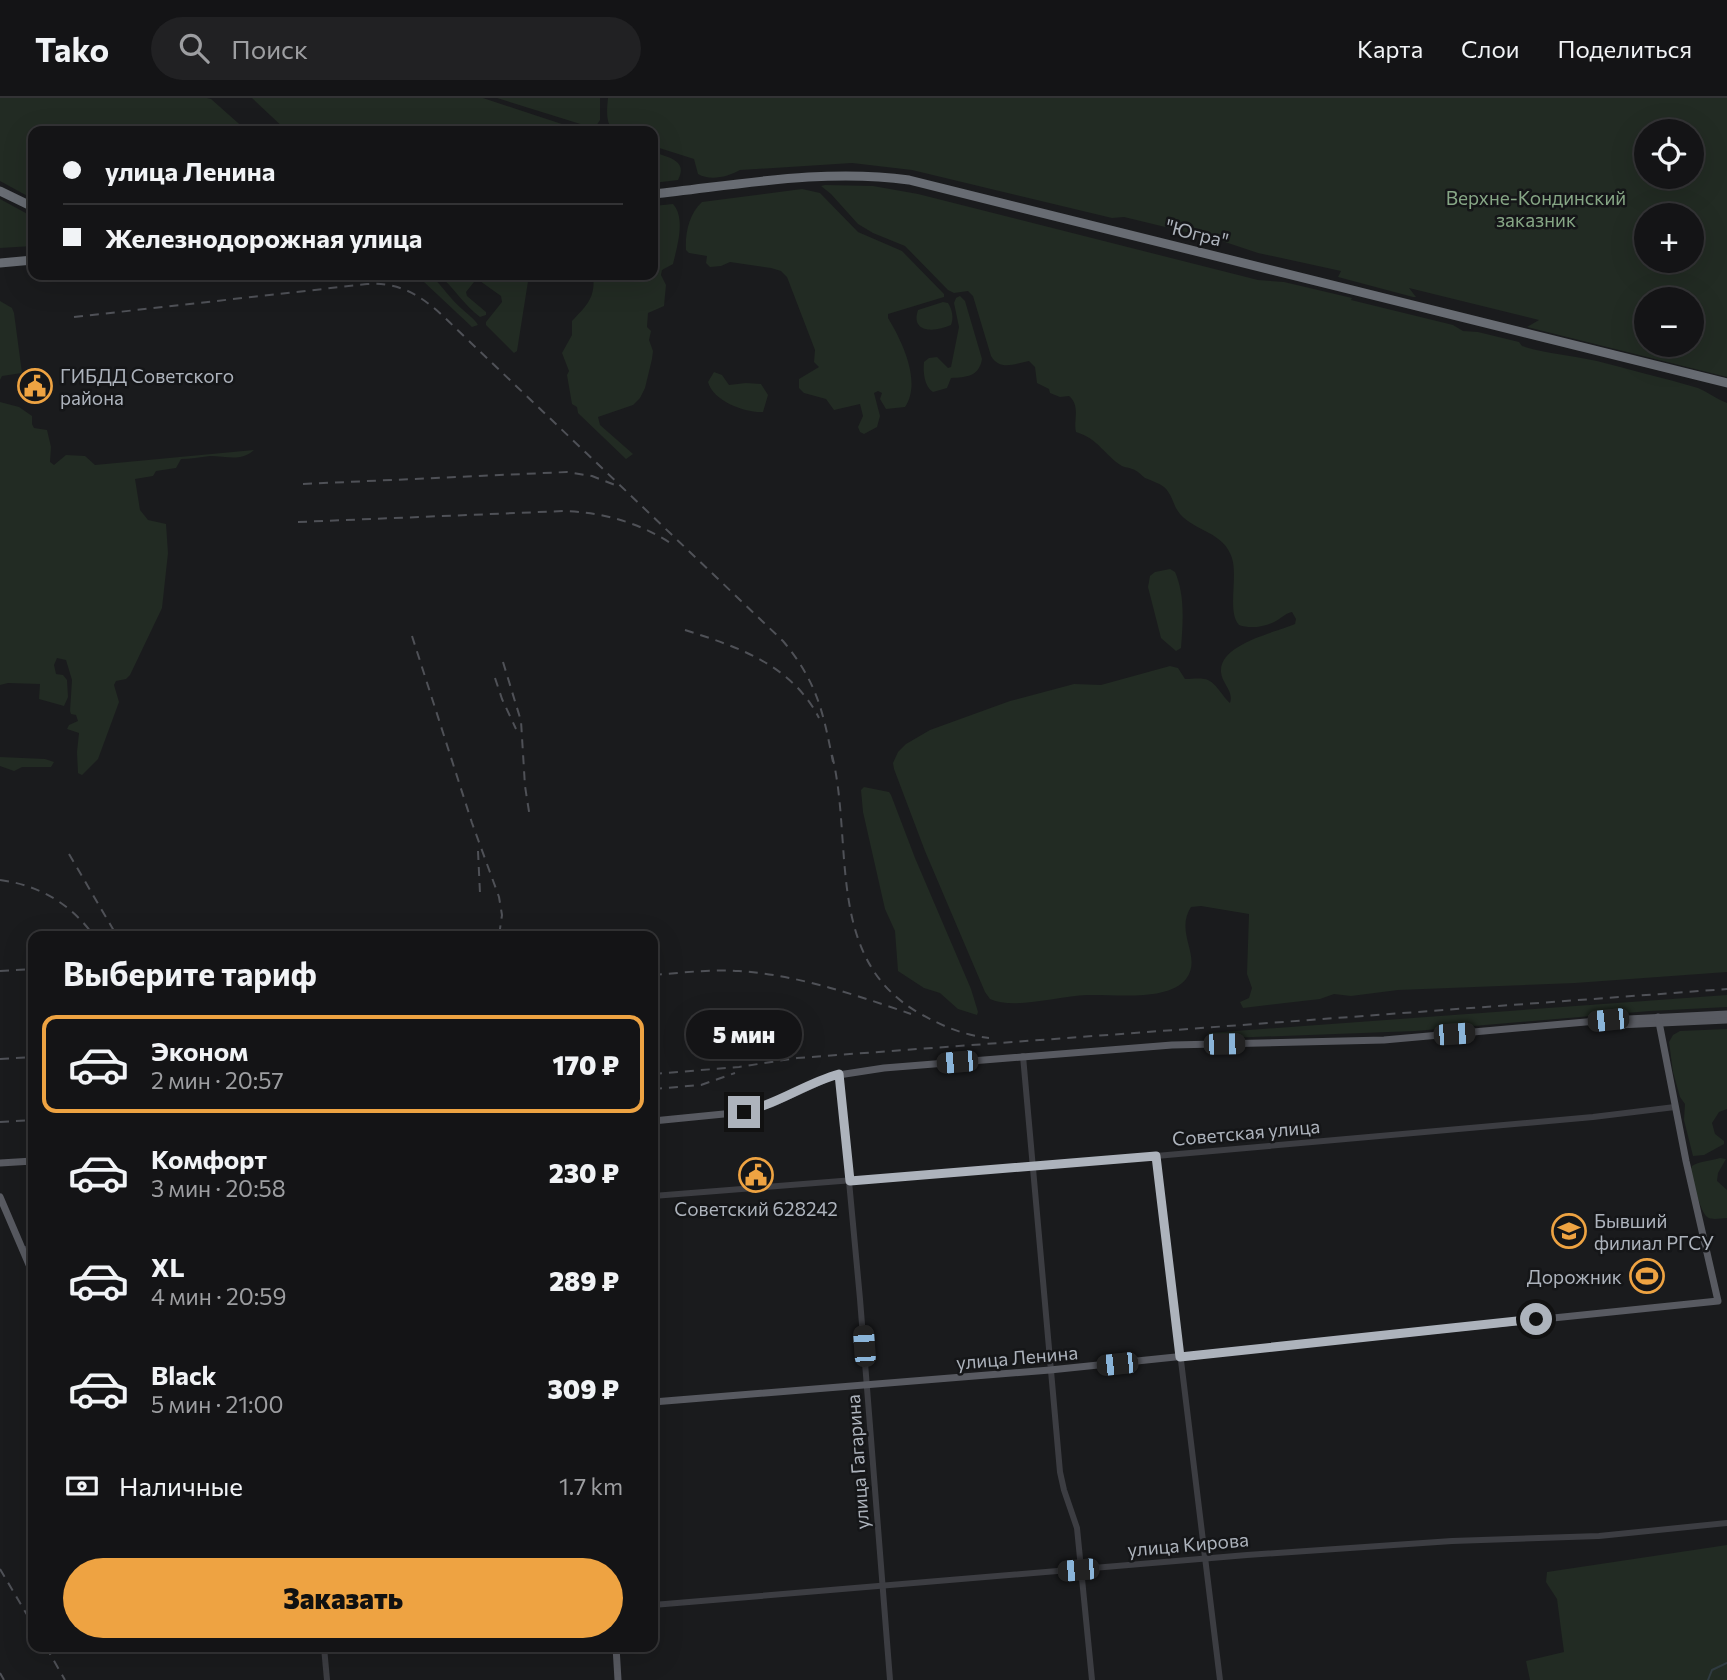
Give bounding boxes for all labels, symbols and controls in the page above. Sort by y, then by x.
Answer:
search box [151,17,641,80]
text: Tako [35,28,109,69]
icon: search [175,29,213,67]
text: Поиск [231,33,308,64]
text: Карта [1357,34,1423,63]
text: Слои [1461,34,1519,63]
text: Поделиться [1557,34,1692,63]
map controls [1634,119,1704,357]
button: locate [1634,119,1704,189]
text: улица Ленина [105,155,275,186]
park label: Верхне-Кондинский заказник [1446,186,1626,231]
button: + [1634,203,1704,273]
street label: "Югра" [1163,214,1231,252]
text: Железнодорожная улица [105,222,422,253]
button: − [1634,287,1704,357]
place label: ГИБДД Советского района [60,364,234,409]
public building icon: ГИБДД Советского района [16,367,54,405]
text: Выберите тариф [63,953,317,993]
car [1587,1007,1630,1033]
callout: 5 мин [686,1010,802,1060]
text: 5 мин [713,1020,775,1048]
car [1433,1022,1476,1046]
icon: car [67,1033,130,1096]
car [1203,1033,1246,1055]
text: Эконом [151,1035,248,1066]
text: 170 ₽ [552,1049,619,1080]
car [936,1050,979,1074]
text: 2 мин · 20:57 [151,1066,284,1094]
route end [728,1096,760,1128]
street label: Советская улица [1171,1114,1321,1150]
icon: car [67,1141,130,1204]
text: Комфорт [151,1143,267,1174]
public building icon: Советский 628242 [737,1156,775,1194]
text: 230 ₽ [549,1157,619,1188]
text: 3 мин · 20:58 [151,1174,286,1202]
place label: Советский 628242 [674,1197,838,1220]
place label: Бывший филиал РГСУ [1594,1209,1714,1254]
school or university icon: Бывший филиал РГСУ [1550,1212,1588,1250]
icon: car [67,1249,130,1312]
text: XL [151,1251,185,1282]
sports icon: Дорожник [1628,1257,1666,1295]
text: 289 ₽ [549,1265,619,1296]
place label: Дорожник [1527,1265,1622,1288]
text: 4 мин · 20:59 [151,1282,286,1310]
route start [1520,1303,1552,1335]
car [853,1324,876,1368]
street label: улица Ленина [955,1340,1079,1374]
car [1096,1351,1139,1377]
icon: car [67,1357,130,1420]
text: Black [151,1359,217,1390]
text: 309 ₽ [547,1373,619,1404]
text: 5 мин · 21:00 [151,1390,284,1418]
street label: улица Гагарина [841,1394,873,1530]
icon: cash [63,1467,101,1505]
text: Наличные [119,1470,243,1501]
text: 1.7 km [559,1472,623,1500]
street label: улица Кирова [1126,1527,1250,1561]
button: Заказать [63,1558,623,1638]
car [1057,1558,1100,1582]

